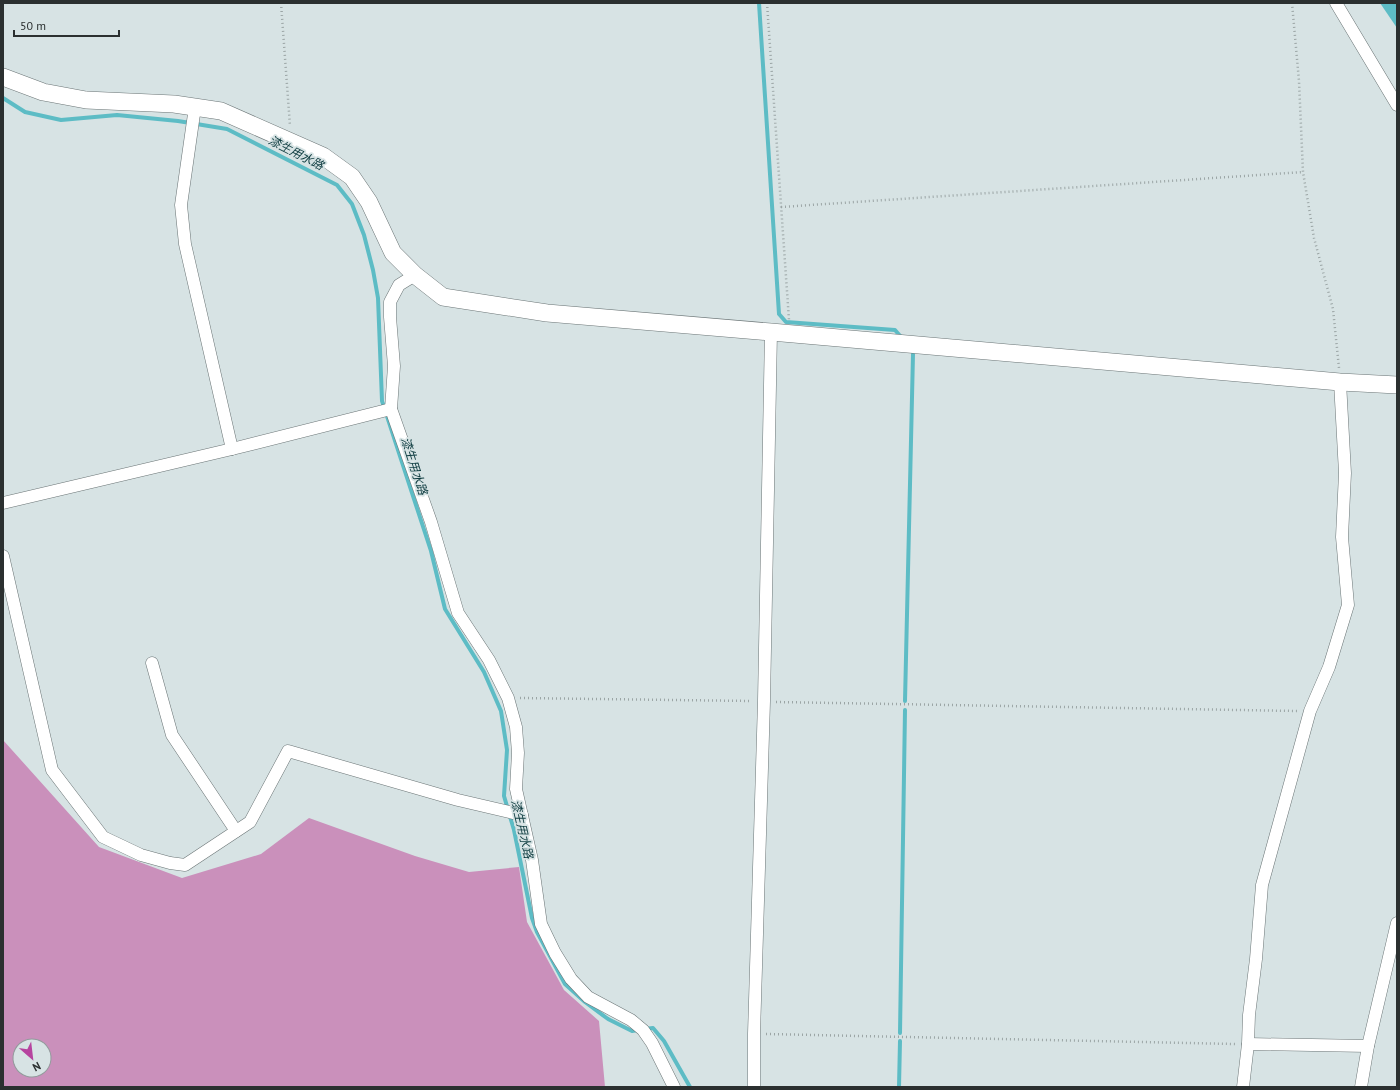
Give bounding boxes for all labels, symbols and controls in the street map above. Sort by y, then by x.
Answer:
scale bar [14,12,119,38]
text: 50 m [20,18,46,33]
water label: 漆生用水路 [266,132,327,173]
water label: 漆生用水路 [398,435,431,498]
water label: 漆生用水路 [508,798,537,861]
north arrow [12,1038,52,1078]
text: N [30,1059,43,1075]

